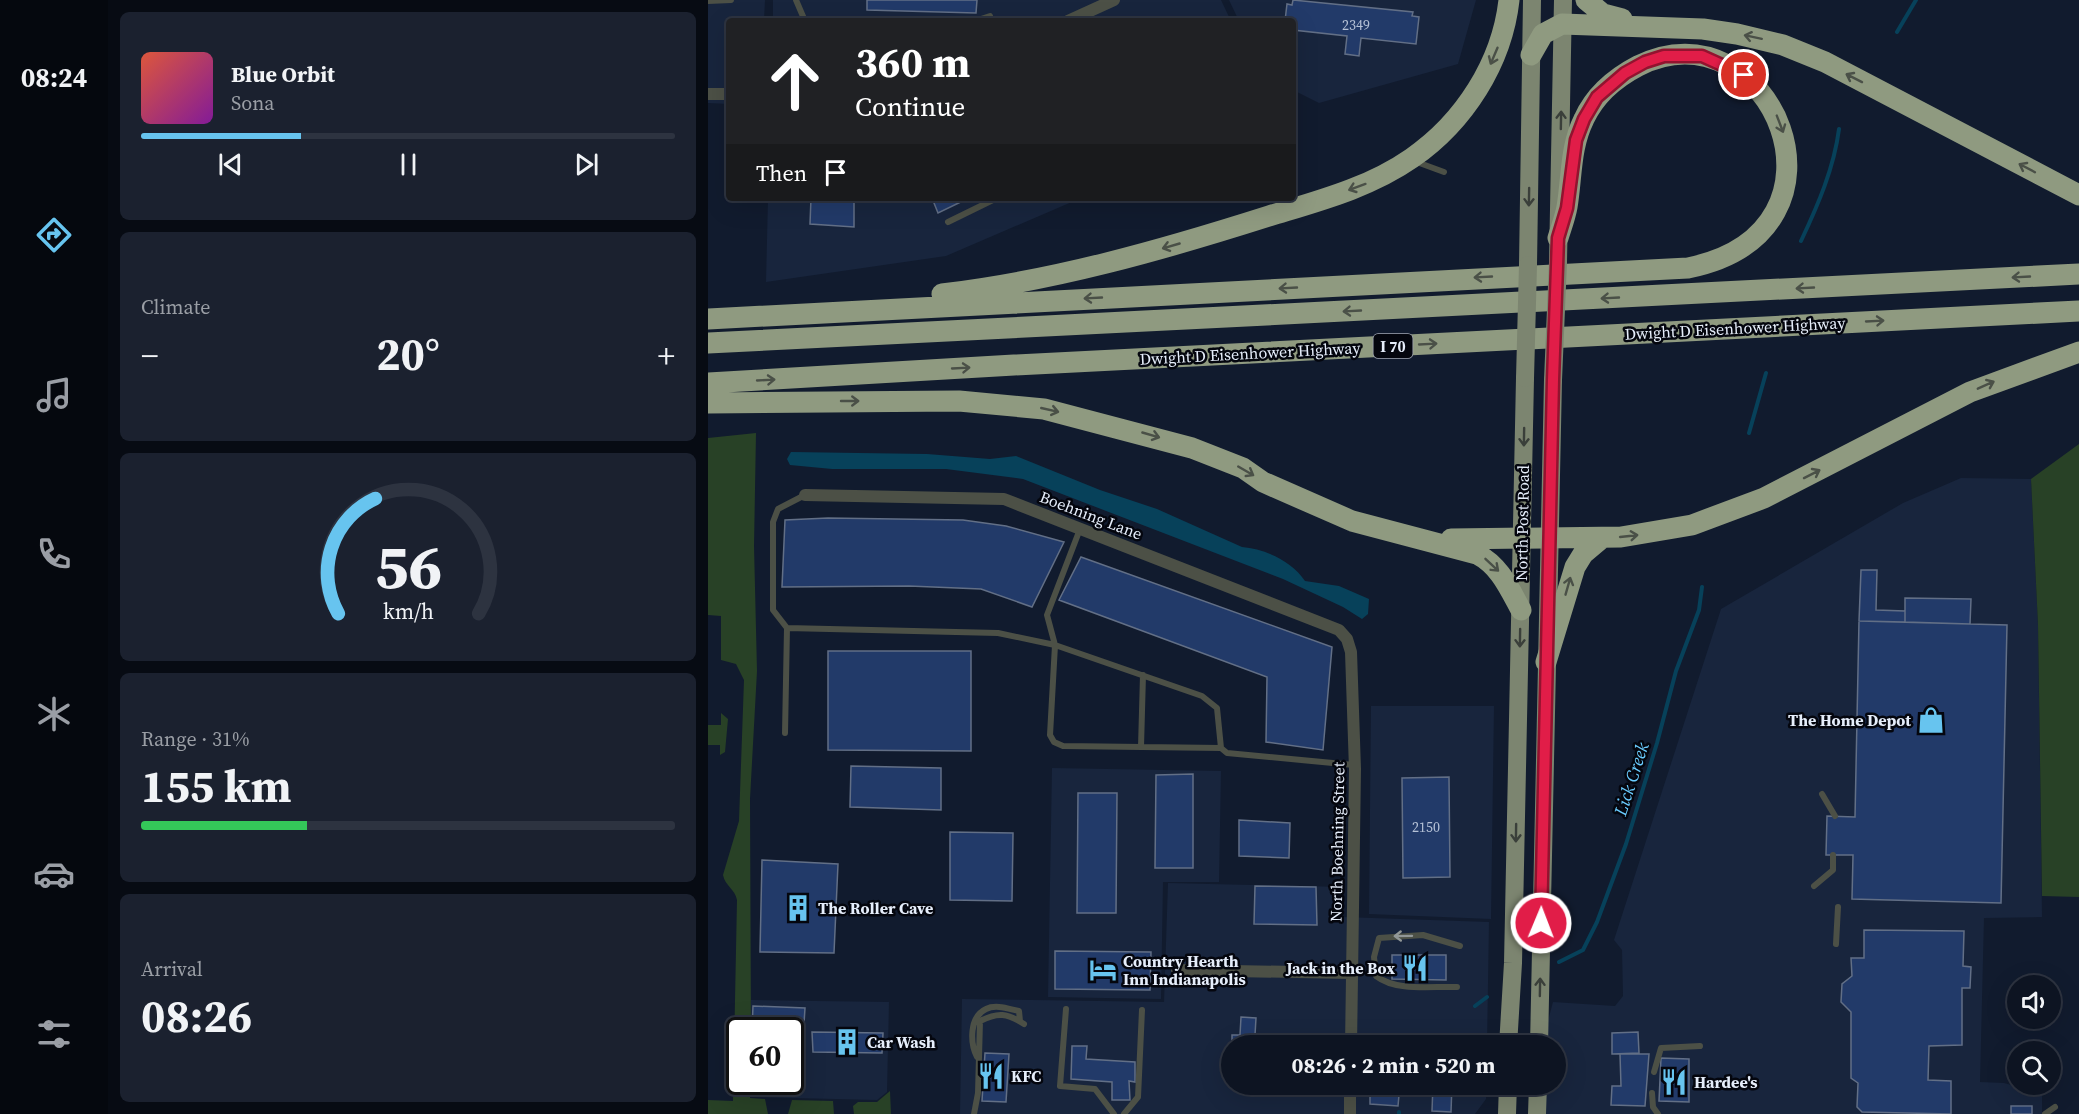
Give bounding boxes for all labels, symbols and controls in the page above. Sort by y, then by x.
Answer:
house number: 2349 [1342,15,1370,35]
one-way arrow [1744,31,1763,42]
text: 360 m [855,33,970,91]
icon: ahead [756,42,834,120]
one-way arrow [1488,46,1499,65]
pin [1718,49,1769,100]
icon: arrive [1727,58,1760,91]
text: 08:24 [21,59,87,96]
text: Blue Orbit [231,59,335,89]
one-way arrow [1845,71,1863,83]
text: Continue [855,88,965,125]
text: Sona [231,89,275,117]
one-way arrow [1555,110,1567,130]
one-way arrow [1775,114,1786,133]
icon: previous [214,148,247,181]
icon: pause [392,148,425,181]
icon: next [570,148,603,181]
icon: arrive [819,156,852,189]
text: Then [756,158,807,188]
one-way arrow [2019,162,2036,174]
one-way arrow [1349,183,1367,194]
one-way arrow [1523,187,1535,207]
icon: directions [33,214,75,256]
one-way arrow [1162,241,1181,252]
one-way arrow [2011,271,2031,282]
one-way arrow [1473,272,1493,283]
one-way arrow [1278,282,1298,293]
one-way arrow [1795,282,1815,293]
one-way arrow [1084,292,1104,303]
one-way arrow [1601,292,1621,303]
text: Climate [141,293,210,321]
one-way arrow [1343,305,1363,316]
street label: Dwight D Eisenhower Highway [1624,311,1847,345]
one-way arrow [1864,316,1884,327]
text: 20° [376,323,440,385]
text: − [141,333,159,378]
text: + [657,333,675,378]
road number: I 70 [1374,334,1412,358]
street label: Dwight D Eisenhower Highway [1139,336,1362,370]
one-way arrow [1418,338,1438,349]
one-way arrow [951,362,971,373]
icon: music [33,374,75,416]
one-way arrow [756,374,776,385]
one-way arrow [1976,379,1994,390]
one-way arrow [840,395,860,407]
one-way arrow [1040,405,1059,417]
one-way arrow [1518,426,1530,446]
one-way arrow [1141,430,1160,442]
one-way arrow [1237,465,1254,477]
street label: North Post Road [1510,465,1534,581]
one-way arrow [1803,468,1820,480]
street label: Boehning Lane [1037,485,1145,545]
text: 56 [374,523,442,609]
one-way arrow [1618,530,1638,541]
icon: phone [33,533,75,575]
one-way arrow [1484,558,1499,572]
one-way arrow [1563,577,1574,596]
text: km/h [382,597,434,626]
one-way arrow [1515,627,1526,647]
icon: climate [33,693,75,735]
shop icon: The Home Depot [1916,705,1946,735]
place label: The Home Depot [1788,709,1911,731]
text: Range · 31% [141,725,250,753]
water label: Lick Creek [1607,739,1655,820]
text: 155 km [141,755,292,817]
street label: North Boehning Street [1325,761,1349,922]
house number: 2150 [1412,817,1440,837]
one-way arrow [1510,822,1522,842]
icon: car [33,853,75,895]
position arrow [1509,891,1573,955]
building icon: The Roller Cave [783,893,813,923]
place label: The Roller Cave [818,897,933,919]
one-way arrow [1394,930,1413,942]
place label: Country Hearth Inn Indianapolis [1123,950,1246,990]
restaurant icon: Jack in the Box [1400,953,1430,983]
text: Arrival [141,955,203,983]
hotel icon: Country Hearth Inn Indianapolis [1088,955,1118,985]
place label: Jack in the Box [1285,957,1395,979]
map controls [2007,975,2061,1095]
button: sound [2007,975,2061,1029]
one-way arrow [1534,978,1546,998]
text: 08:26 [141,985,252,1047]
icon: filters [33,1013,75,1055]
speed limit sign: 60 [726,1017,804,1095]
building icon: Car Wash [832,1027,862,1057]
place label: Car Wash [867,1031,936,1053]
button: search [2007,1041,2061,1095]
text: 08:26 · 2 min · 520 m [1292,1050,1495,1080]
restaurant icon: KFC [976,1061,1006,1091]
place label: KFC [1011,1065,1041,1087]
restaurant icon: Hardee's [1659,1067,1689,1097]
place label: Hardee's [1694,1071,1758,1093]

